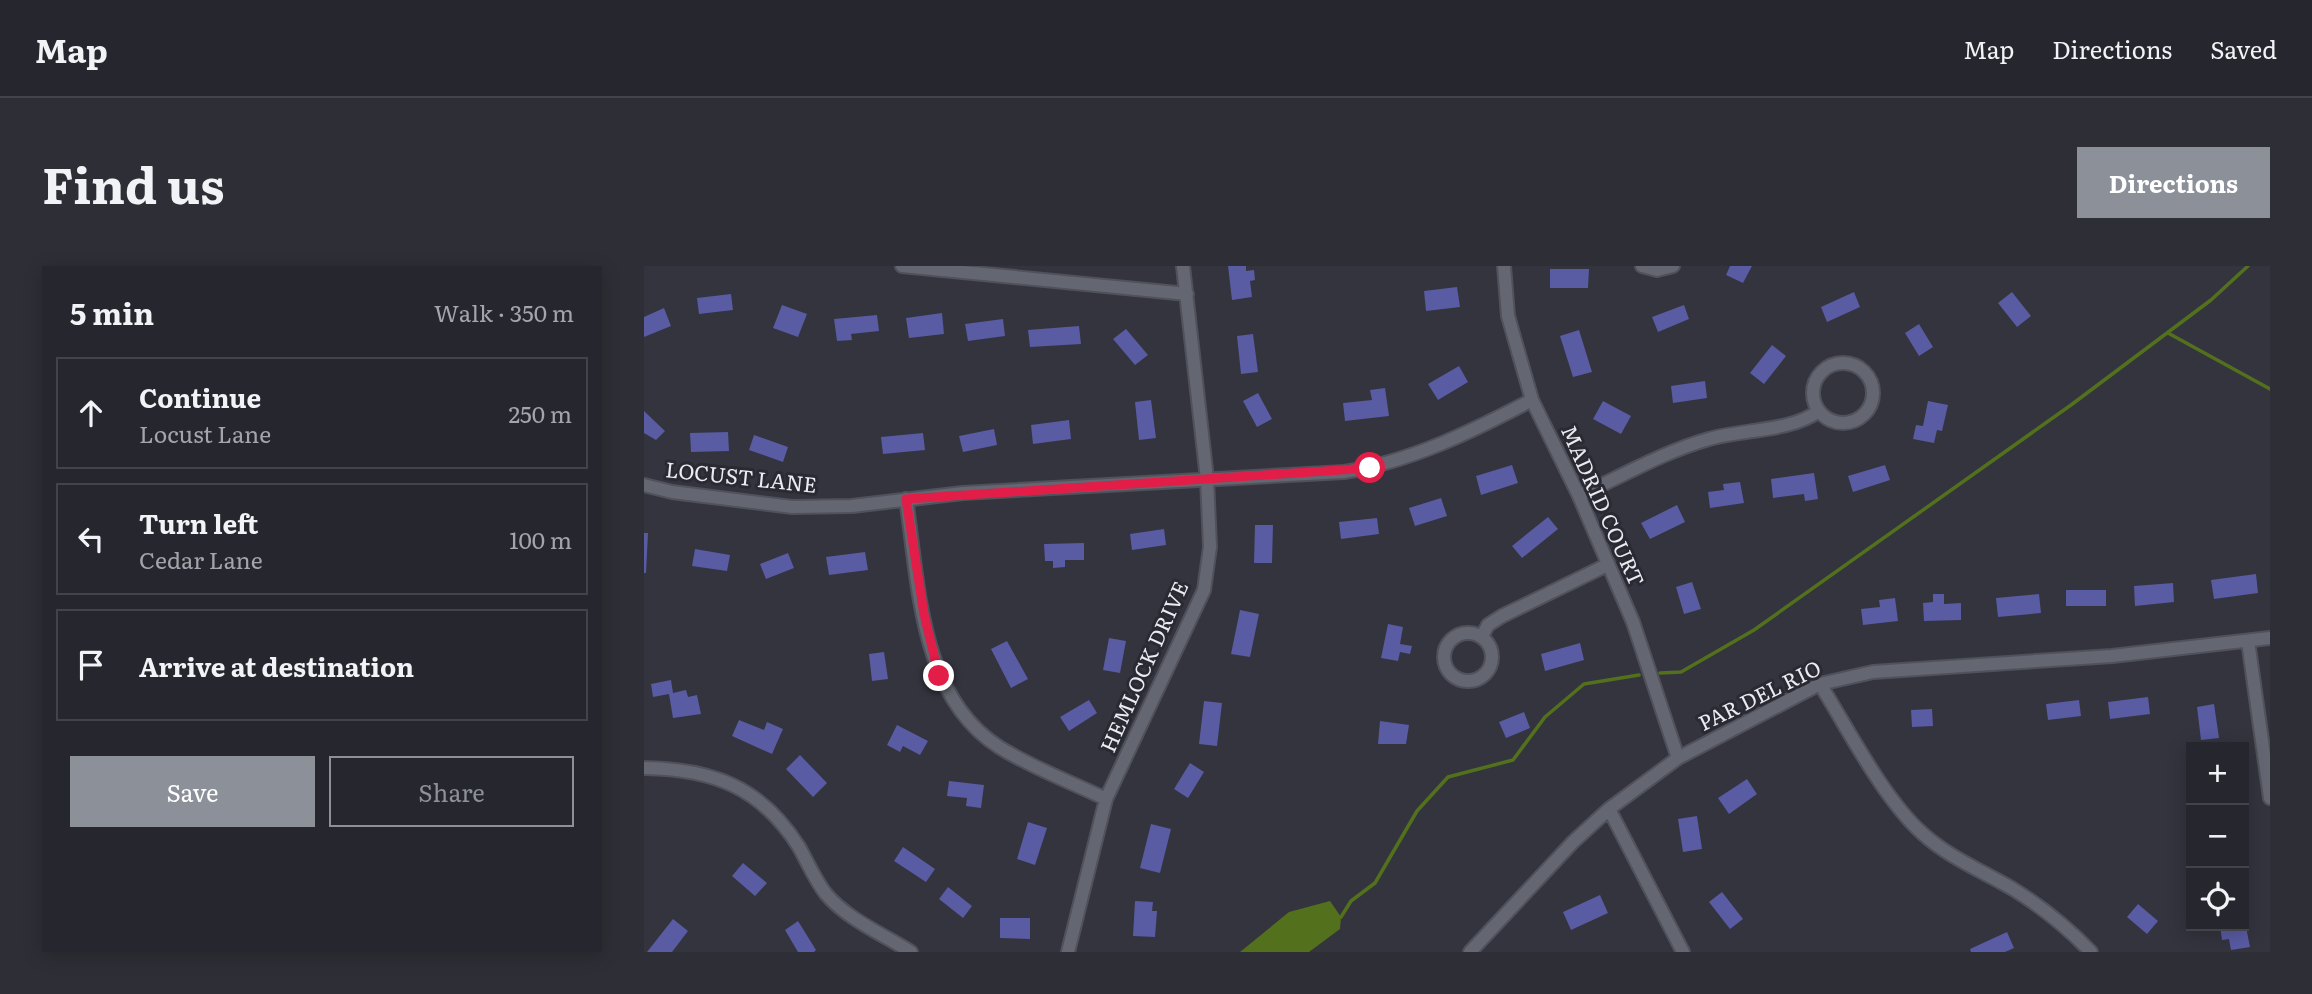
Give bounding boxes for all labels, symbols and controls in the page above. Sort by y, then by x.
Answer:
text: Map [35,24,108,73]
text: Map [1963,31,2014,66]
text: Directions [2052,31,2172,66]
text: Saved [2210,31,2277,66]
text: Find us [42,146,225,219]
button: Directions [2077,147,2270,218]
text: 5 min [70,290,154,334]
text: Walk · 350 m [434,295,574,329]
text: Continue [139,377,261,416]
icon: ahead [72,394,110,432]
text: 250 m [508,396,572,430]
text: Locust Lane [139,416,271,450]
street label: MADRID COURT [1555,420,1654,590]
street label: LOCUST LANE [664,452,818,499]
route start [1354,452,1385,483]
text: Turn left [139,503,258,542]
icon: left [72,520,110,558]
text: 100 m [509,522,572,556]
text: Cedar Lane [139,542,263,576]
street label: HEMLOCK DRIVE [1091,575,1194,757]
icon: arrive [72,646,110,684]
text: Arrive at destination [139,646,414,685]
street label: PAR DEL RIO [1692,651,1825,737]
route end [923,660,954,691]
map controls [2186,742,2249,931]
button: + [2186,742,2249,805]
button: Save [70,756,315,827]
button: Share [329,756,574,827]
button: − [2186,805,2249,868]
button: locate [2186,868,2249,931]

